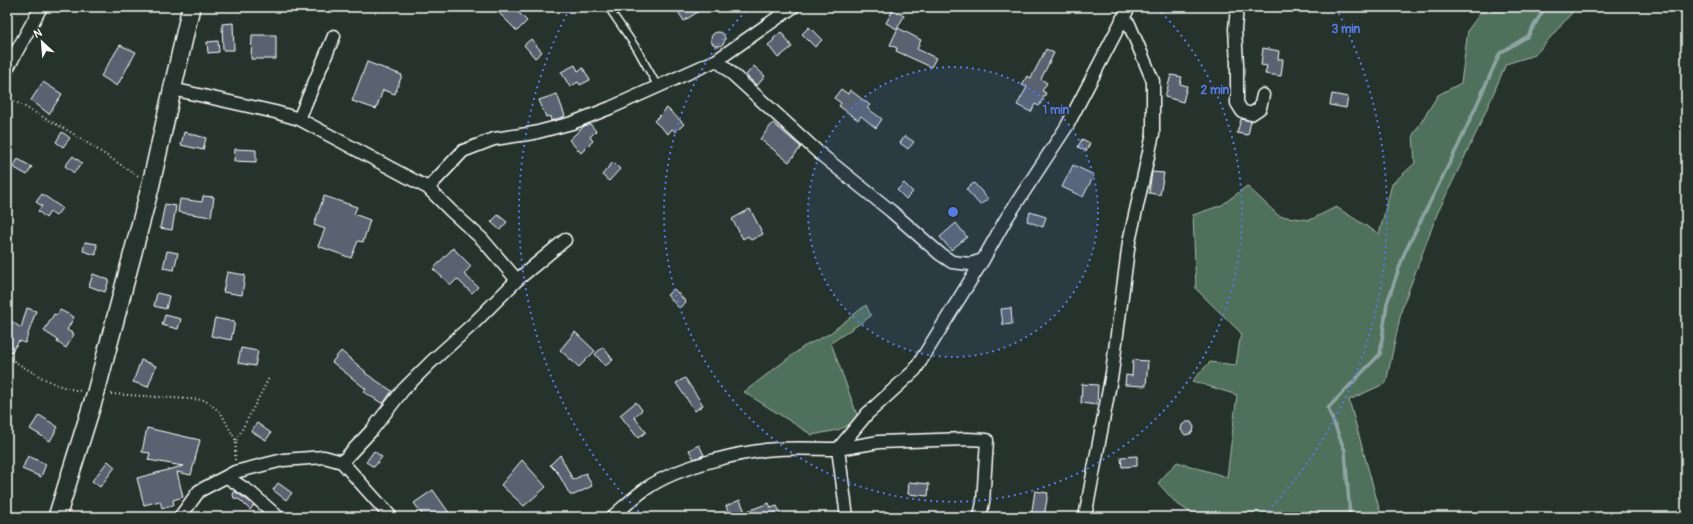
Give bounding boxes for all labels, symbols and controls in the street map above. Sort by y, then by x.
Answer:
north arrow [22,22,62,62]
text: 3 min [1332,22,1361,37]
text: N [32,26,45,41]
text: 2 min [1201,83,1230,98]
text: 1 min [1043,103,1070,118]
centre of rings [946,205,960,219]

